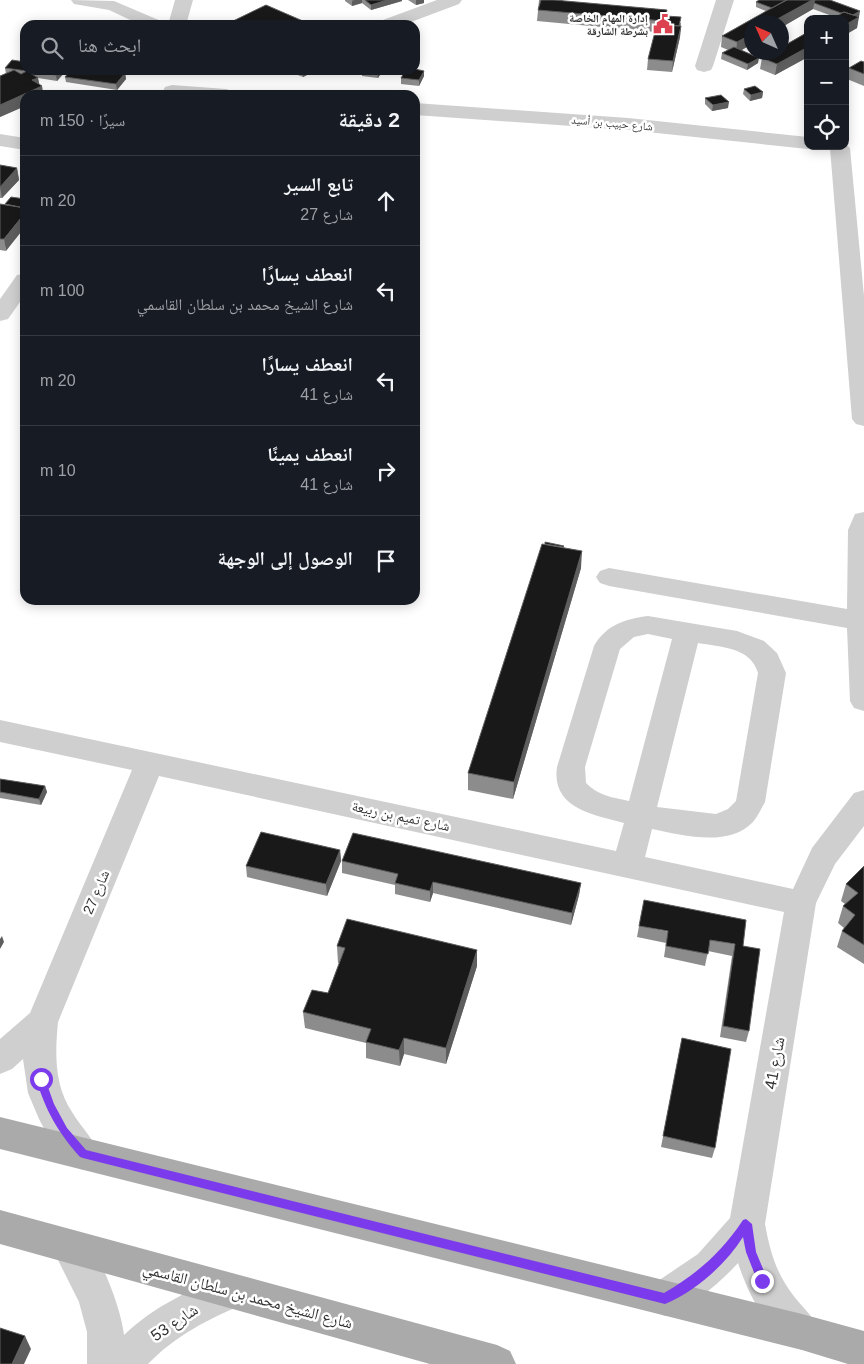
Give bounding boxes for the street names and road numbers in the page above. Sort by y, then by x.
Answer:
street label: شارع حبيب بن أسيد [571,113,653,134]
street label: شارع تميم بن ربيعة [350,798,451,836]
street label: شارع 27 [80,868,114,917]
street label: شارع 41 [762,1036,789,1091]
street label: شارع الشيخ محمد بن سلطان القاسمي [140,1259,355,1336]
street label: شارع 53 [148,1301,202,1346]

